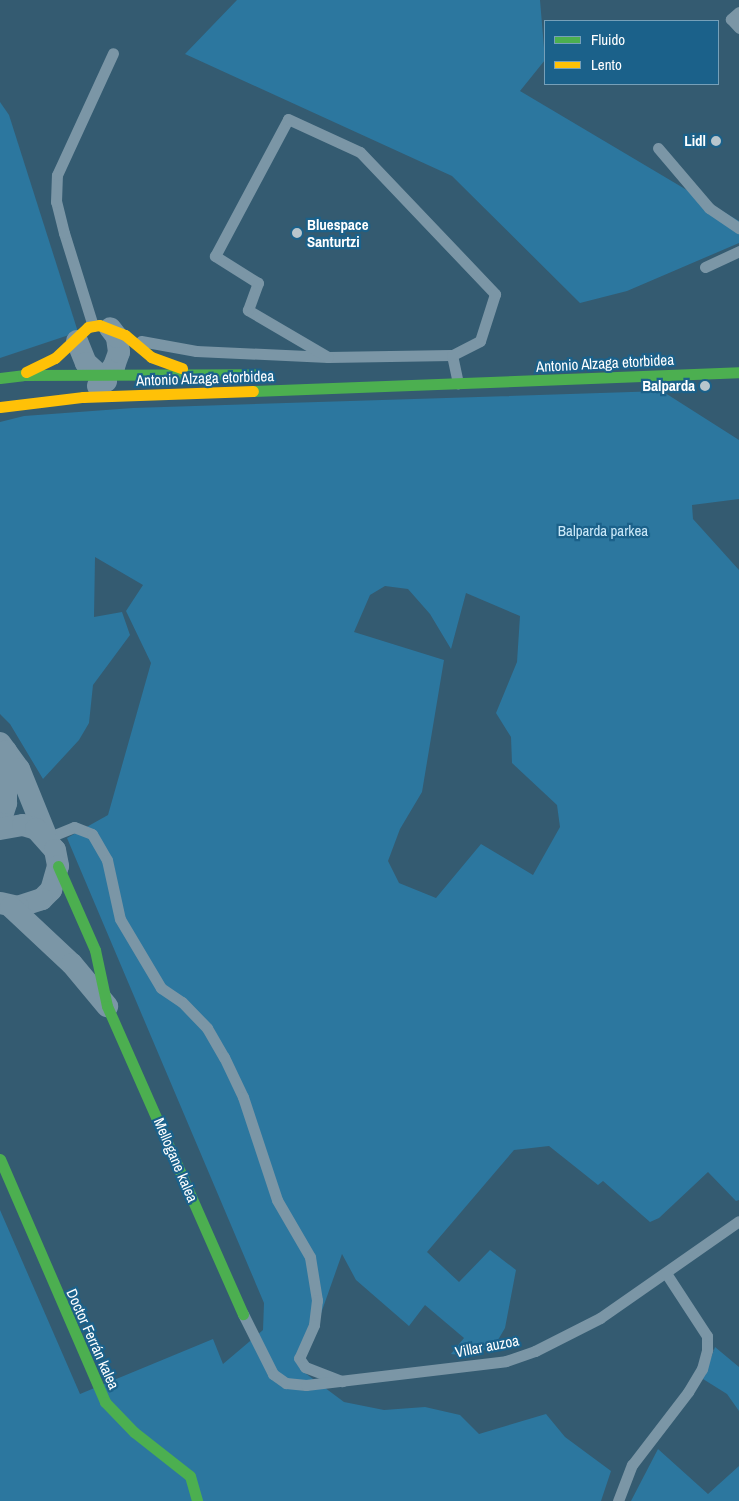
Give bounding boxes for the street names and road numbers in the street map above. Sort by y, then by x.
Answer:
street label: Antonio Alzaga etorbidea [535,350,675,376]
street label: Antonio Alzaga etorbidea [135,367,275,389]
street label: Mellogane kalea [150,1115,202,1205]
street label: Doctor Ferrán kalea [63,1286,123,1392]
street label: Villar auzoa [454,1331,520,1361]

